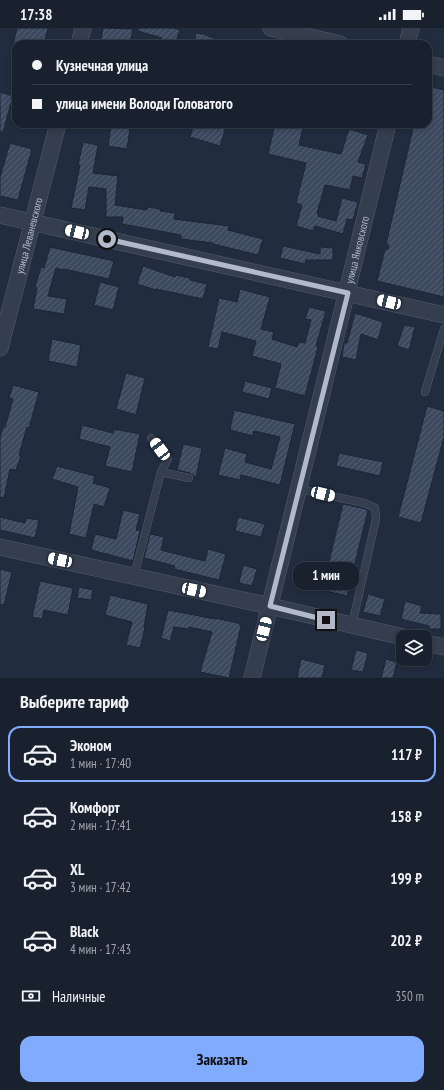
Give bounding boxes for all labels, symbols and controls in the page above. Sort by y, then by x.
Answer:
text: 17:38 [20,5,52,24]
text: Кузнечная улица [56,56,148,75]
text: улица имени Володи Головатого [56,94,233,113]
street label: улица Леваневского [12,196,46,275]
street label: улица Янковского [342,214,372,285]
car [64,223,90,241]
route start [98,230,116,248]
car [376,293,402,311]
car [148,436,172,462]
car [310,485,336,503]
car [47,552,73,568]
callout: 1 мин [293,562,359,590]
text: 1 мин [312,567,340,584]
car [181,582,207,598]
route end [317,611,335,629]
car [255,616,273,642]
map controls [396,630,432,666]
button: layers [396,630,432,666]
text: Выберите тариф [20,690,129,713]
icon: car [22,736,58,772]
text: Эконом [70,736,111,755]
text: 117 ₽ [391,745,422,764]
text: 1 мин · 17:40 [70,755,131,772]
icon: car [22,798,58,834]
text: Комфорт [70,798,120,817]
text: 158 ₽ [390,807,422,826]
text: 2 мин · 17:41 [70,817,131,834]
icon: car [22,860,58,896]
text: XL [70,860,84,879]
text: 199 ₽ [390,869,422,888]
text: 3 мин · 17:42 [70,879,131,896]
icon: car [22,922,58,958]
text: Black [70,922,99,941]
text: 202 ₽ [390,931,422,950]
text: 4 мин · 17:43 [70,941,131,958]
icon: cash [20,985,42,1007]
text: Наличные [52,987,105,1006]
text: 350 m [395,988,424,1005]
button: Заказать [20,1036,424,1082]

